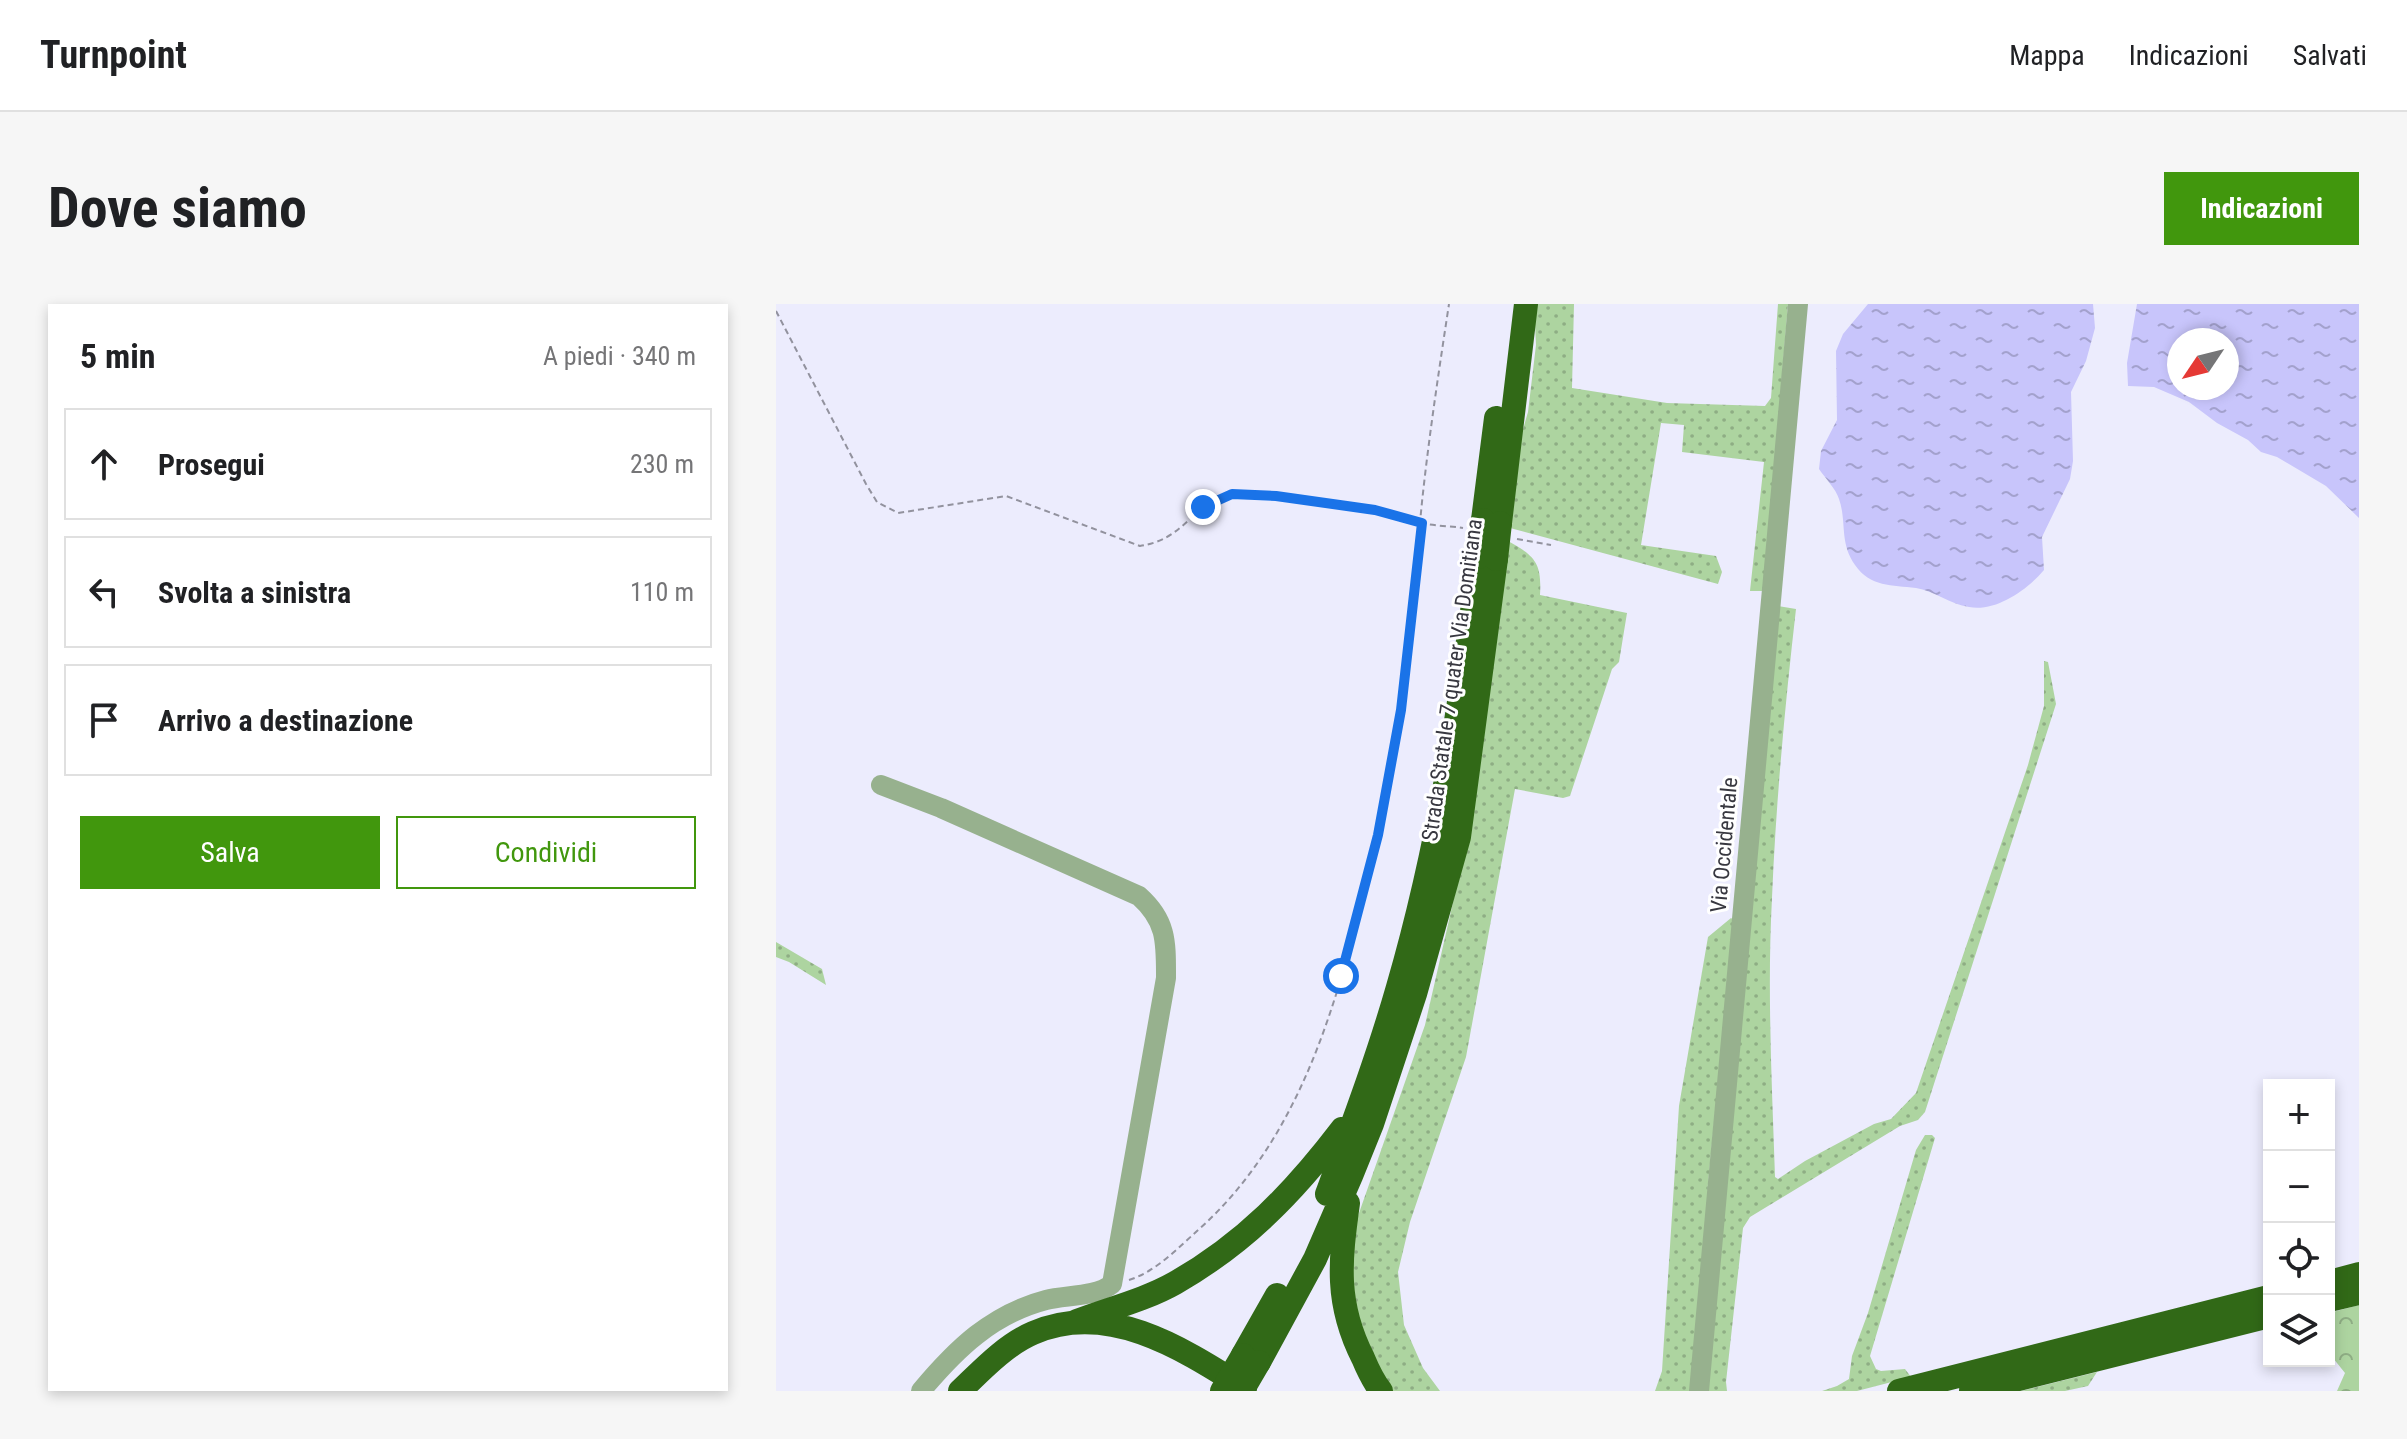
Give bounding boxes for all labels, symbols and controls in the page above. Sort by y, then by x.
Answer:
text: Turnpoint [40,33,187,77]
text: Mappa [2009,39,2085,72]
text: Indicazioni [2129,39,2249,72]
text: Salvati [2293,39,2367,72]
button: Indicazioni [2164,172,2359,245]
text: Dove siamo [48,175,307,241]
north arrow [2167,328,2239,400]
text: 5 min [80,336,156,376]
text: A piedi · 340 m [543,341,696,371]
icon: ahead [82,442,126,486]
text: Prosegui [158,447,265,482]
text: 230 m [630,449,694,479]
route end [1185,489,1221,525]
street label: Strada Statale 7 quater Via Domitiana [1417,517,1487,843]
icon: left [82,570,126,614]
text: Svolta a sinistra [158,575,351,610]
text: 110 m [630,577,694,607]
icon: arrive [82,698,126,742]
text: Arrivo a destinazione [158,703,413,738]
street label: Via Occidentale [1706,776,1742,914]
button: Salva [80,816,380,889]
button: Condividi [396,816,696,889]
route start [1323,958,1359,994]
map controls [2263,1079,2335,1367]
button: + [2263,1079,2335,1151]
button: − [2263,1151,2335,1223]
button: locate [2263,1223,2335,1295]
button: layers [2263,1295,2335,1367]

